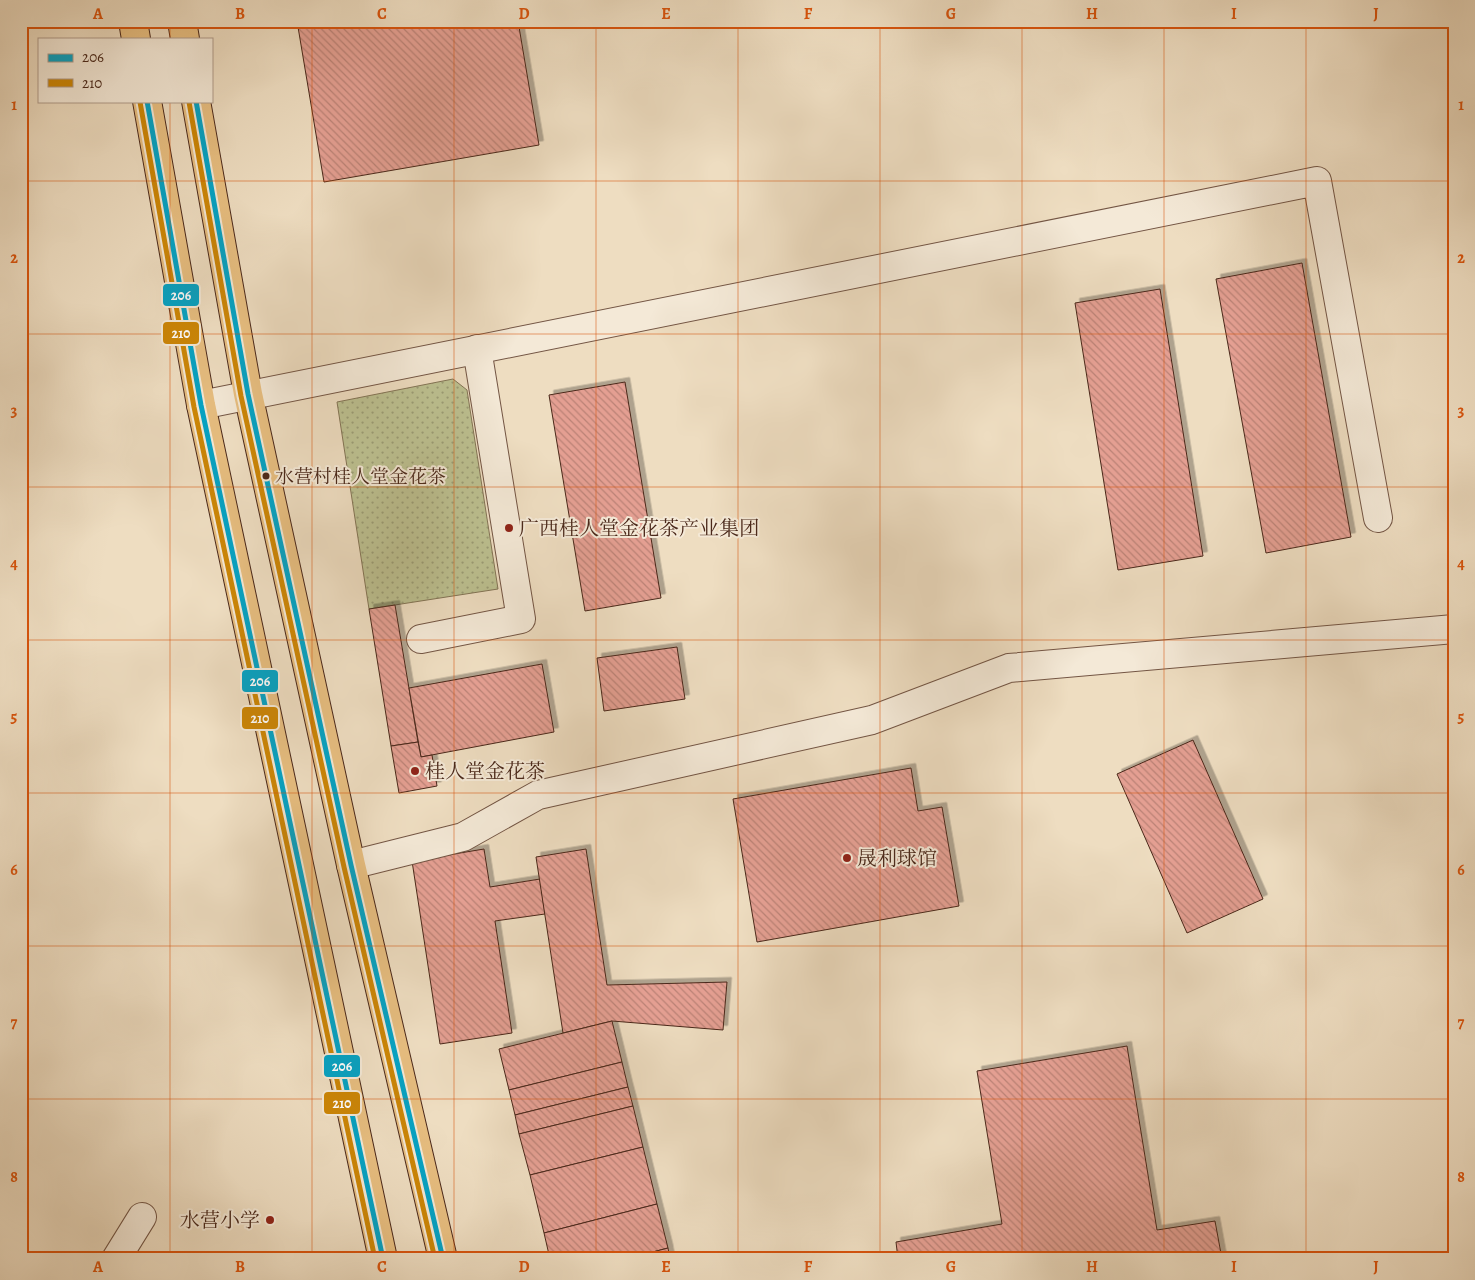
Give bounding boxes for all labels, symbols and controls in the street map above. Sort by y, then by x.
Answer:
text: A [92,3,104,25]
text: B [235,3,245,25]
text: C [377,3,387,25]
text: D [518,3,530,25]
text: E [661,3,671,25]
text: F [804,3,813,25]
text: G [946,3,956,25]
text: H [1086,3,1098,25]
text: I [1231,3,1237,25]
text: J [1373,3,1379,25]
legend [38,38,212,102]
text: 206 [82,47,104,67]
text: 210 [82,73,102,93]
text: 1 [11,94,17,116]
text: 1 [1458,94,1464,116]
text: 2 [10,247,18,269]
text: 2 [1457,247,1465,269]
line badge: 206 [162,283,200,307]
text: 206 [171,286,192,305]
line badge: 210 [162,321,200,345]
text: 210 [172,324,190,343]
text: 3 [11,400,18,422]
text: 3 [1458,400,1465,422]
place label: 水营村桂人堂金花茶 [275,464,446,490]
marker: 水营村桂人堂金花茶 [261,471,271,481]
place label: 广西桂人堂金花茶产业集团 [519,515,759,542]
marker: 广西桂人堂金花茶产业集团 [503,522,515,534]
text: 4 [10,553,18,575]
text: 4 [1457,553,1465,575]
line badge: 206 [241,669,279,693]
text: 206 [250,672,271,691]
text: 5 [11,706,18,728]
line badge: 210 [241,706,279,730]
text: 5 [1458,706,1465,728]
text: 210 [251,709,269,728]
place label: 桂人堂金花茶 [425,758,545,785]
marker: 桂人堂金花茶 [409,765,421,777]
place label: 晟利球馆 [857,845,937,872]
marker: 晟利球馆 [841,852,853,864]
text: 6 [10,859,18,881]
text: 6 [1457,859,1465,881]
text: 7 [11,1012,18,1034]
text: 7 [1458,1012,1465,1034]
line badge: 206 [323,1054,361,1078]
text: 206 [332,1057,353,1076]
line badge: 210 [323,1091,361,1115]
text: 210 [333,1094,351,1113]
text: 8 [10,1166,18,1188]
text: 8 [1457,1166,1465,1188]
place label: 水营小学 [180,1207,260,1234]
marker: 水营小学 [264,1214,276,1226]
text: A [92,1256,104,1278]
text: B [235,1256,245,1278]
text: C [377,1256,387,1278]
text: D [518,1256,530,1278]
text: E [661,1256,671,1278]
text: F [804,1256,813,1278]
text: G [946,1256,956,1278]
text: H [1086,1256,1098,1278]
text: I [1231,1256,1237,1278]
text: J [1373,1256,1379,1278]

